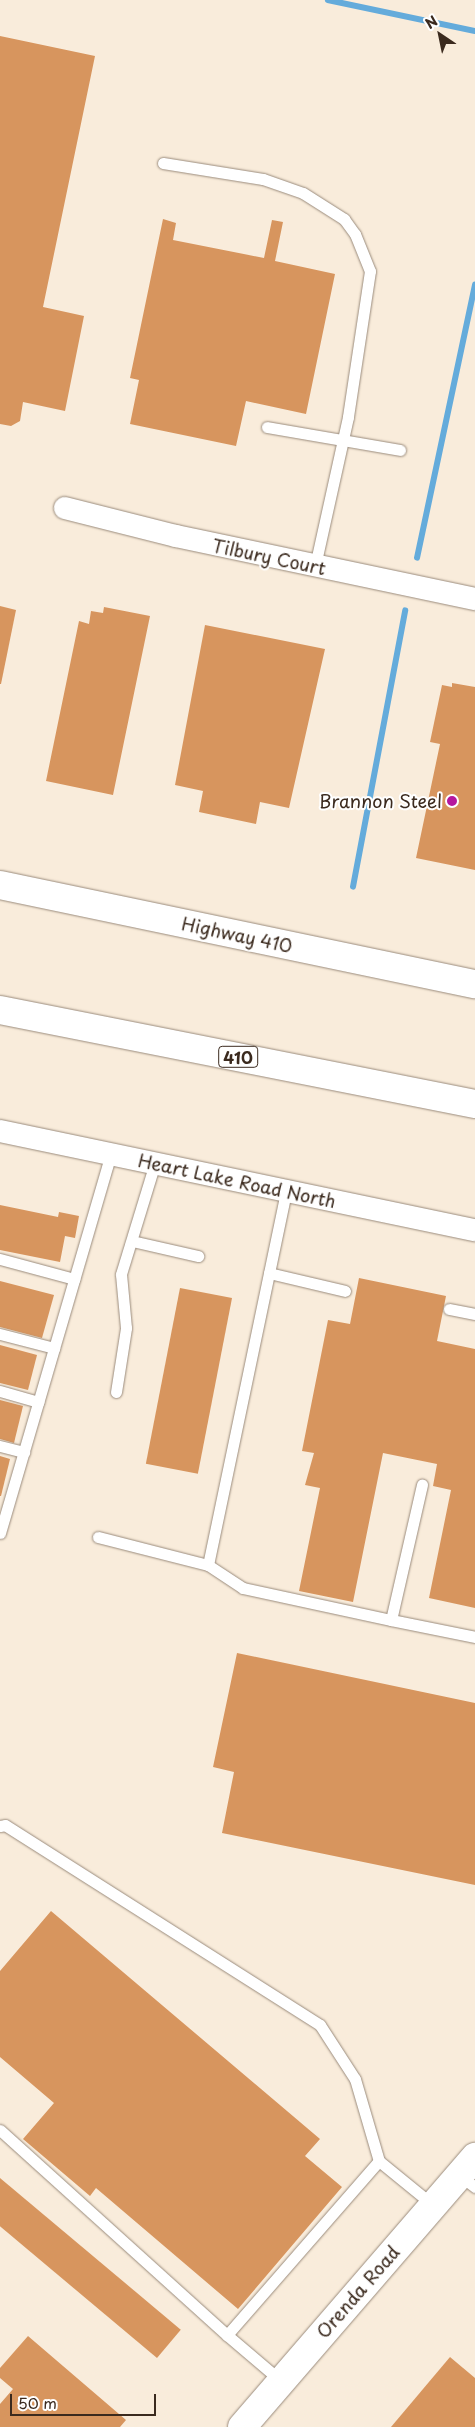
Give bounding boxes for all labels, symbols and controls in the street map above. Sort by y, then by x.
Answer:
north arrow [415,10,465,60]
text: N [421,10,442,34]
street label: Tilbury Court [210,534,328,580]
place label: Brannon Steel [319,790,442,812]
marker: Brannon Steel [446,795,458,807]
street label: Highway 410 [179,913,295,957]
road number: 410 [218,1044,258,1070]
street label: Heart Lake Road North [136,1149,338,1213]
street label: Orenda Road [313,2242,403,2342]
scale bar [12,2384,159,2416]
text: 50 m [18,2391,57,2414]

